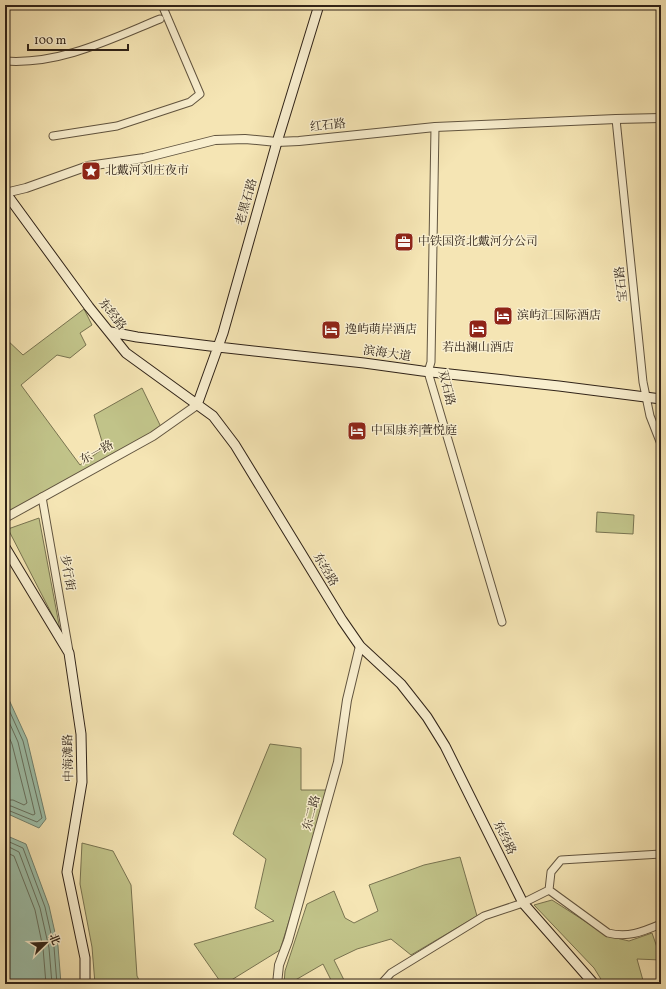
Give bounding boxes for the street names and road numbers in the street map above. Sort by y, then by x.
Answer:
street label: 红石路 [309,116,347,136]
street label: 老黑石路 [233,177,261,227]
street label: 宝石路 [612,265,632,303]
street label: 东经路 [95,296,129,334]
street label: 滨海大道 [362,343,412,365]
street label: 双石路 [434,369,458,407]
street label: 东一路 [77,437,117,469]
street label: 东经路 [309,550,341,590]
street label: 步行街 [56,554,78,593]
street label: 中海滩路 [61,734,77,782]
street label: 东二路 [300,794,324,832]
street label: 东经路 [489,818,519,858]

